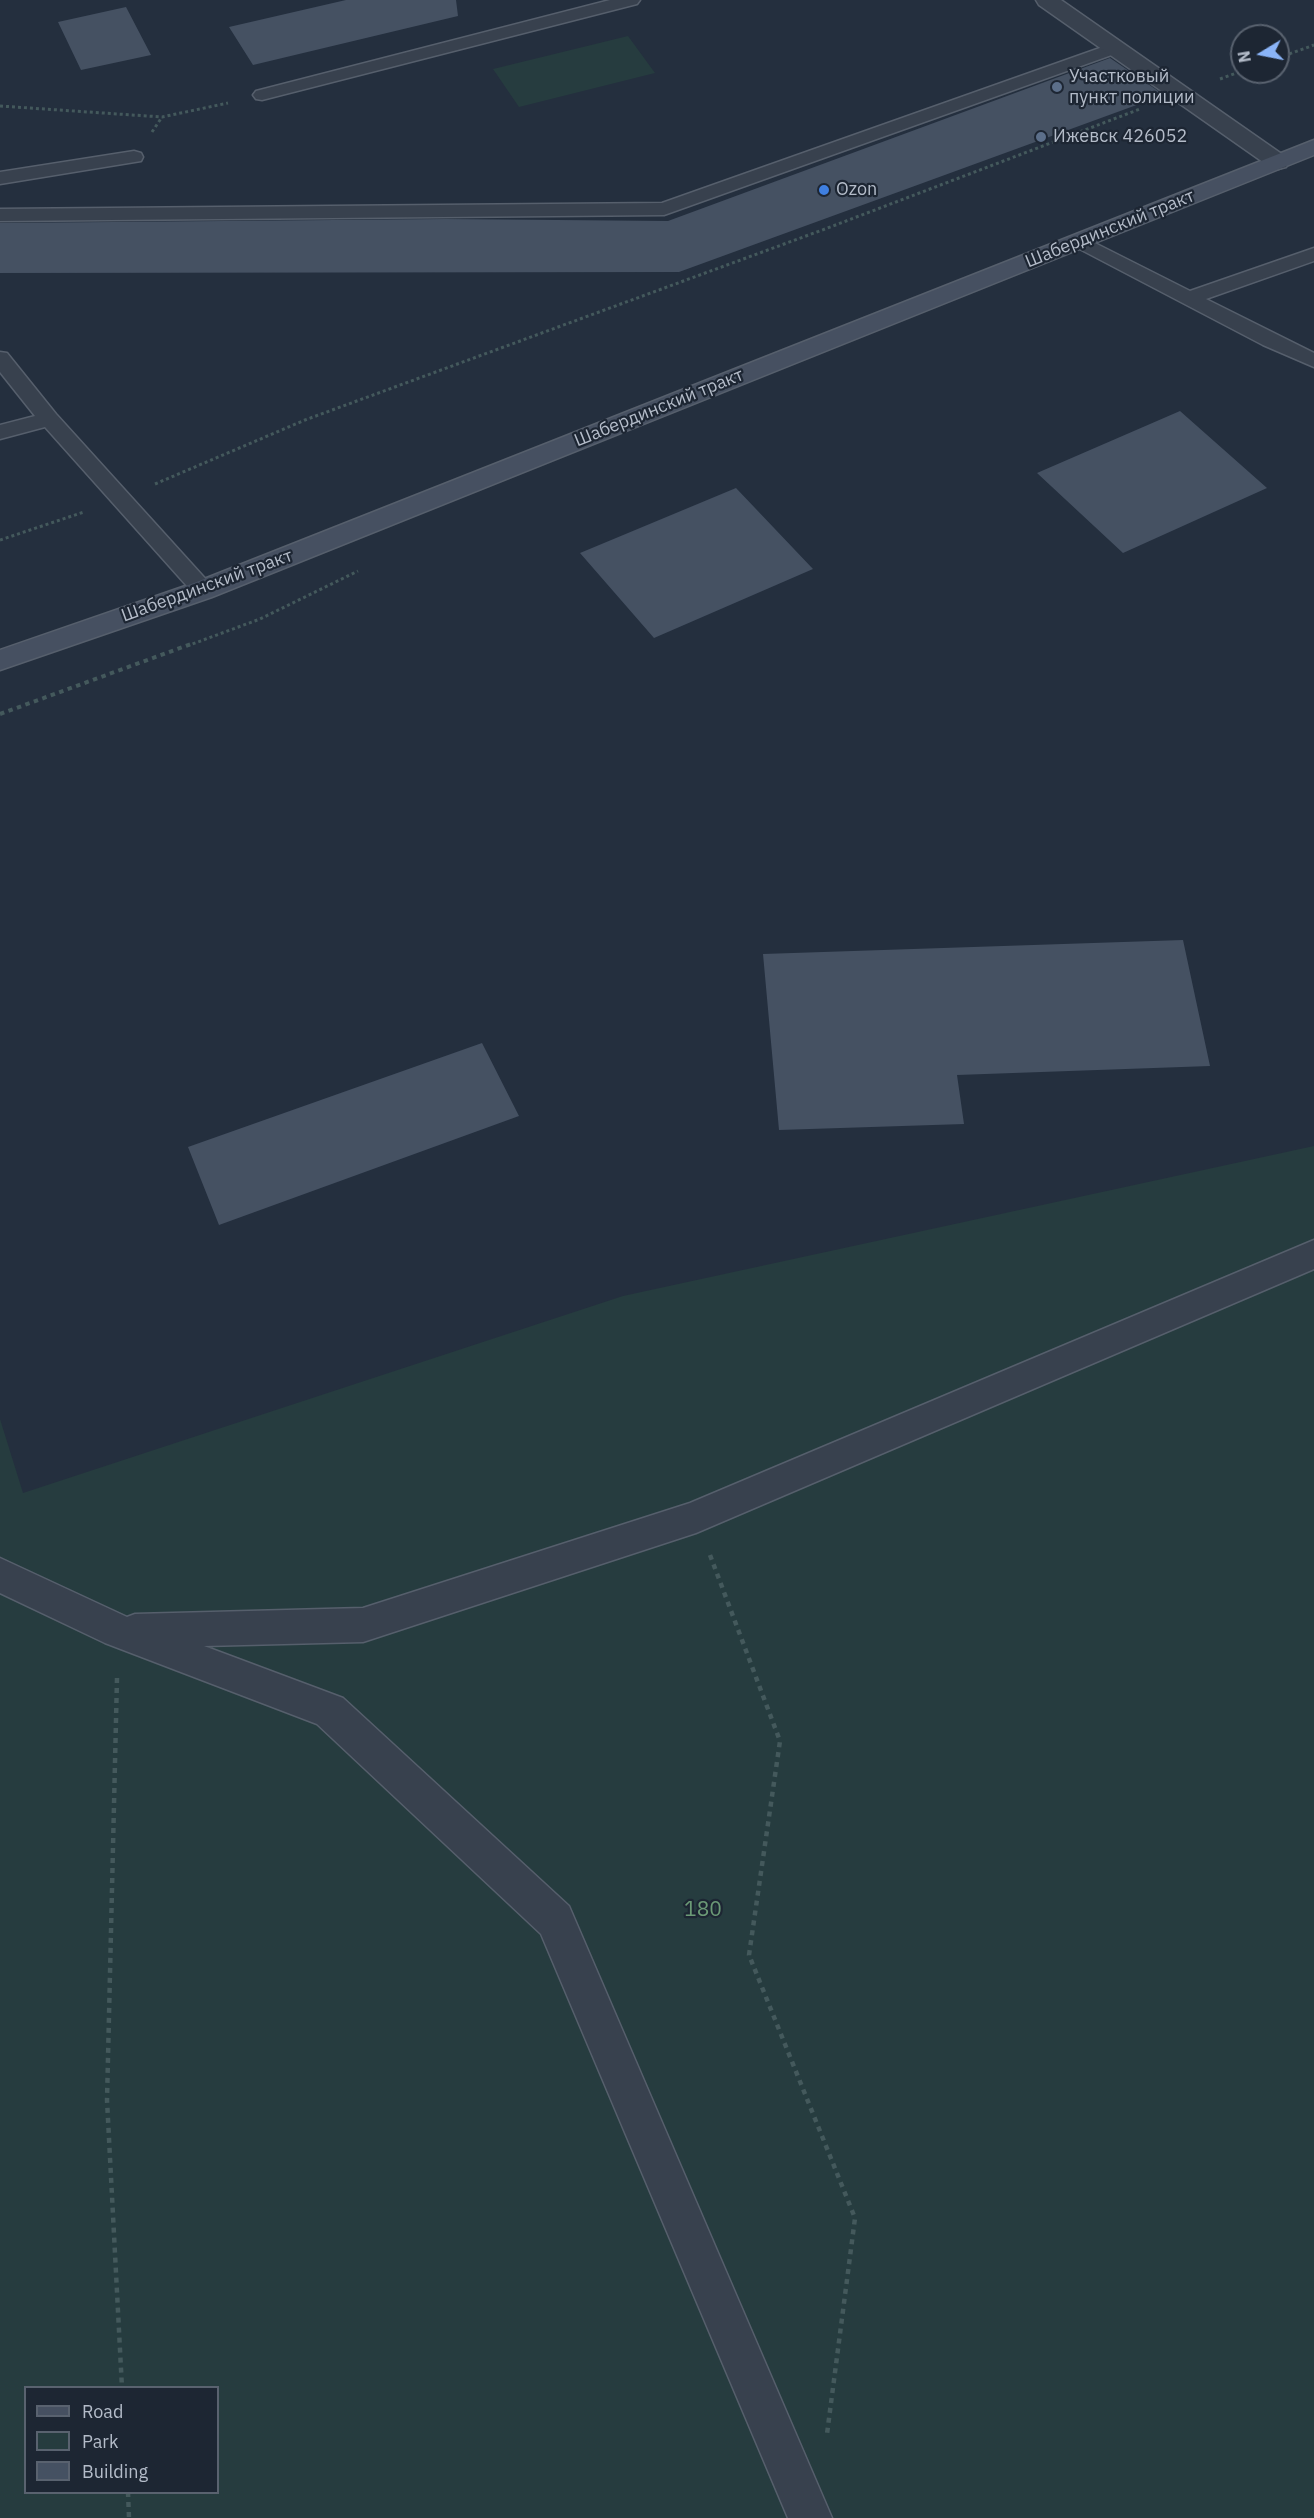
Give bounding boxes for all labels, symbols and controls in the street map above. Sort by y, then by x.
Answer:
north arrow [1230,24,1290,84]
text: N [1233,49,1255,64]
place label: Участковый пункт полиции [1069,66,1195,109]
marker: Участковый пункт полиции [1050,80,1064,94]
place label: Ижевск 426052 [1053,126,1187,148]
marker: Ижевск 426052 [1034,130,1048,144]
place label: Ozon [836,179,877,201]
marker: Ozon [817,183,831,197]
street label: Шабердинский тракт [1022,185,1198,273]
street label: Шабердинский тракт [571,364,747,452]
street label: Шабердинский тракт [118,545,296,627]
park label: 180 [684,1897,722,1923]
legend [24,2386,219,2494]
text: Road [82,2400,123,2423]
text: Park [82,2430,118,2453]
text: Building [82,2460,148,2483]

